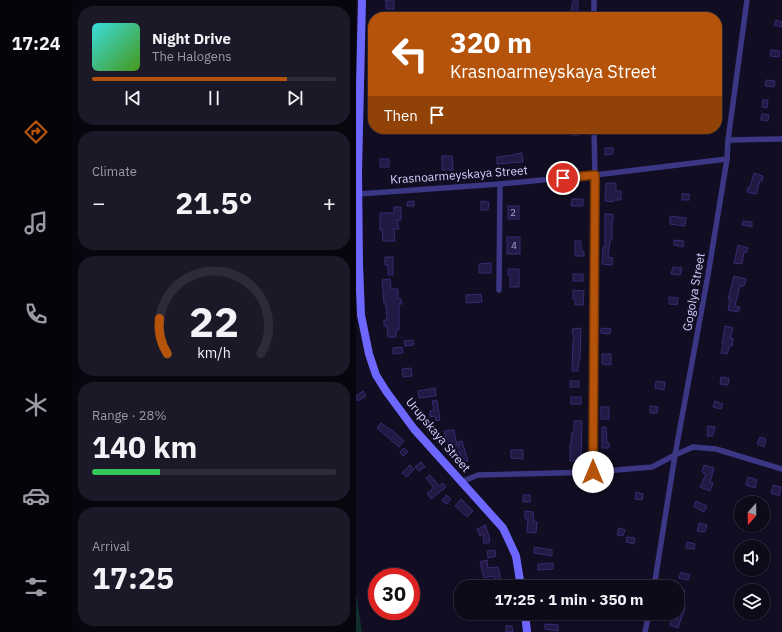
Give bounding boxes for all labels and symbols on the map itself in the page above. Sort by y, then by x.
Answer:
pin [546,161,580,195]
street label: Krasnoarmeyskaya Street [390,162,528,187]
house number: 2 [510,206,516,219]
house number: 4 [511,239,517,252]
street label: Gogolya Street [679,252,708,332]
street label: Urupskaya Street [403,394,474,475]
position arrow [572,451,614,493]
north arrow [734,496,770,532]
speed limit sign: 30 [368,568,420,620]

